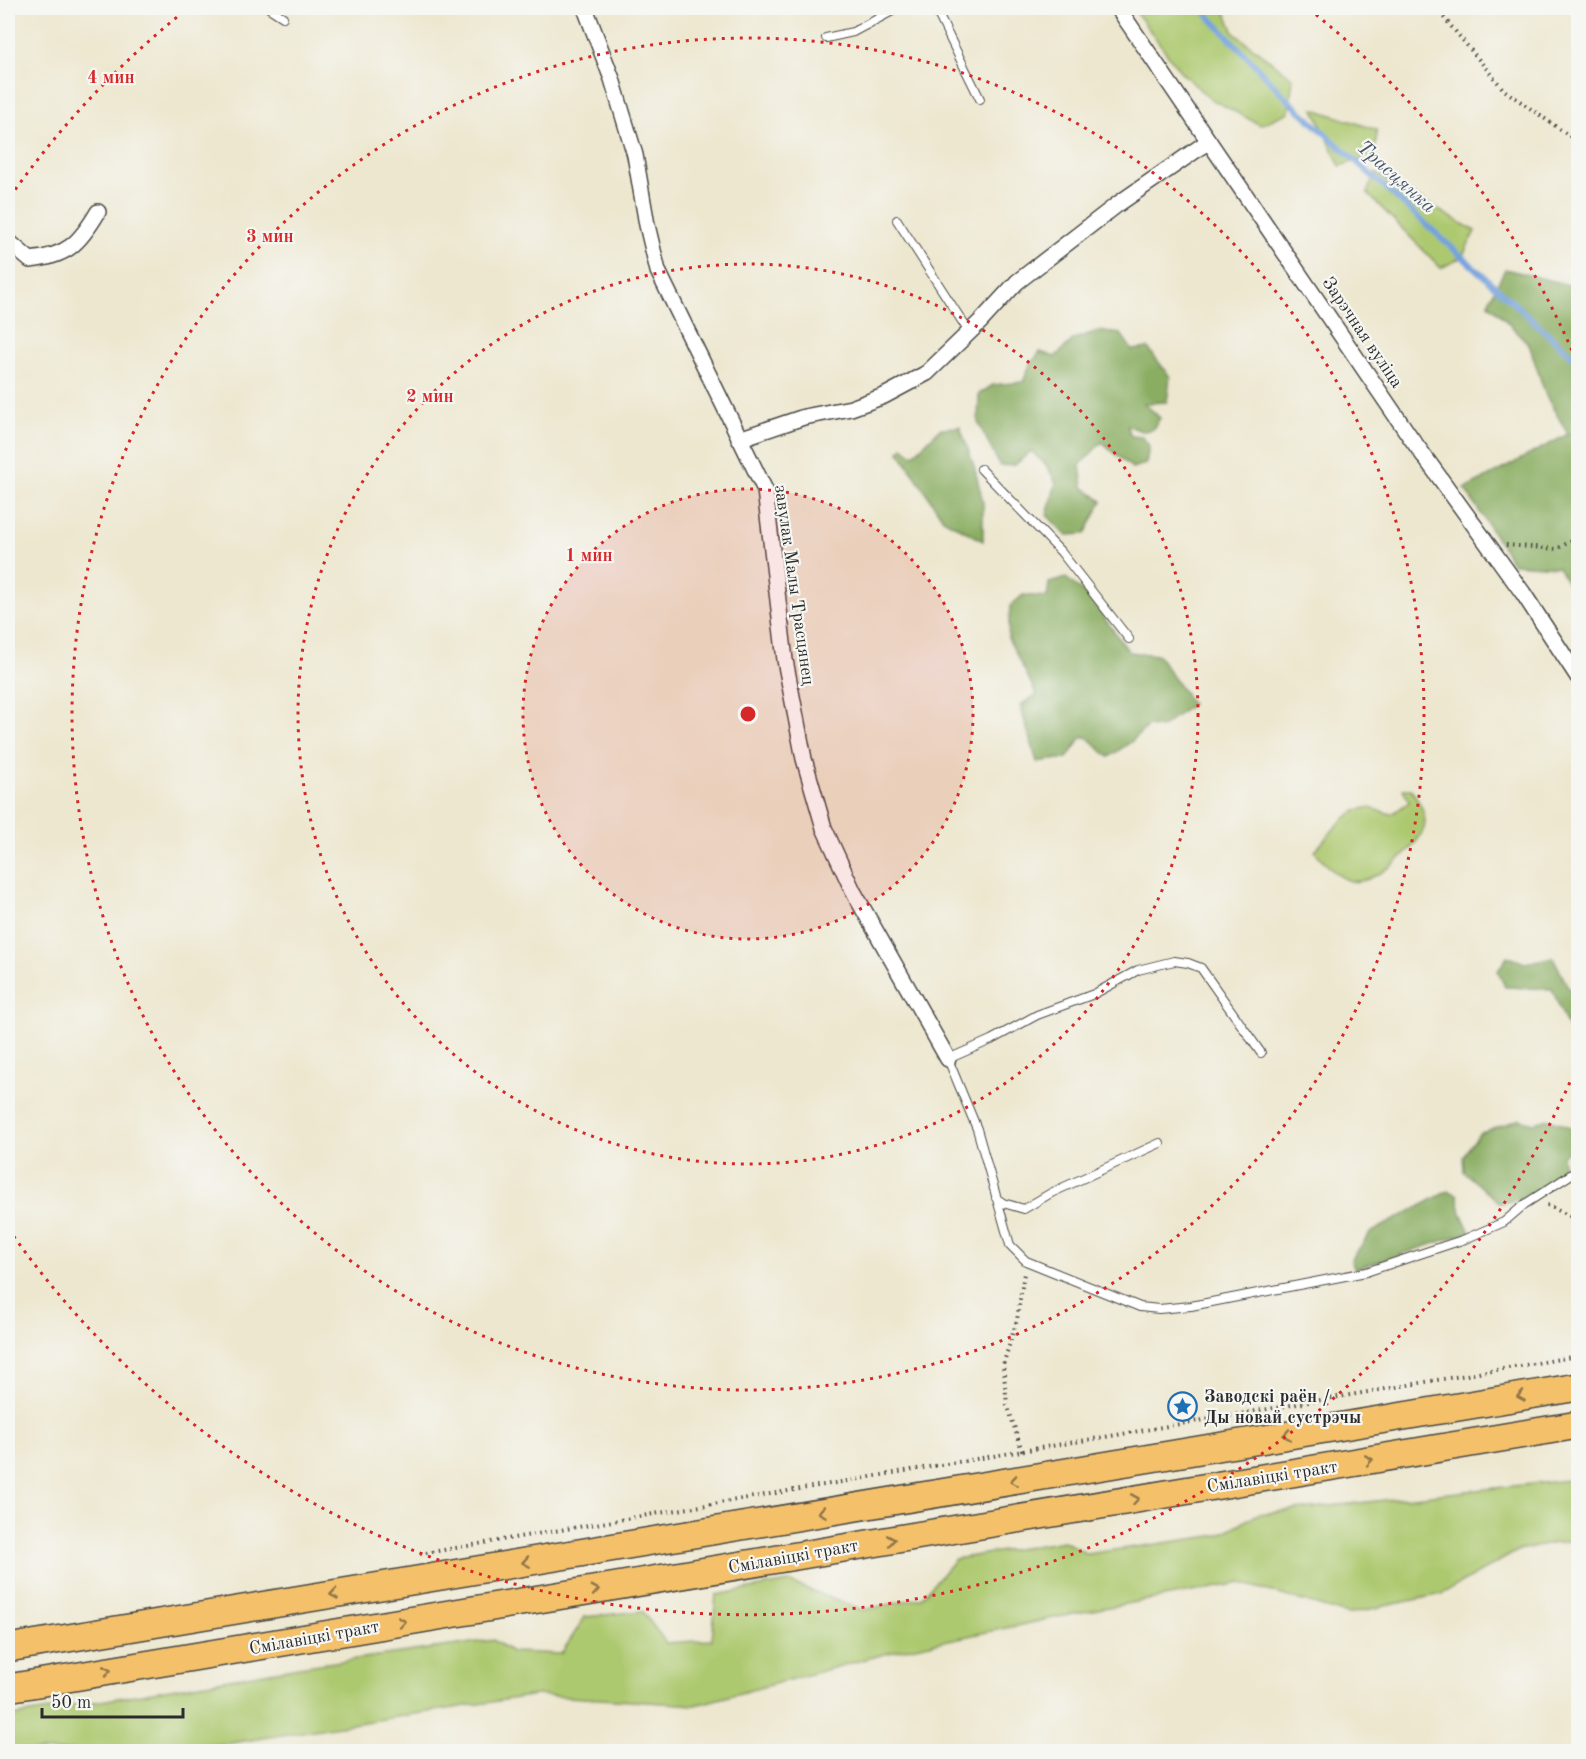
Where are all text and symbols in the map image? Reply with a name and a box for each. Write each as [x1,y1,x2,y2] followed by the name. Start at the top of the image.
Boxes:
[87,69,135,87] text: 4 мин
[1353,137,1439,218] water label: Трасцянка
[246,228,294,246] text: 3 мин
[1318,274,1406,391] street label: Зарэчная вуліца
[406,388,454,406] text: 2 мин
[771,484,817,687] street label: завулак Малы Трасцянец
[565,547,613,565] text: 1 мин
[738,704,758,724] centre of rings
[1204,1388,1361,1427] place label: Заводскі раён / Ды новай сустрэчы
[1167,1390,1199,1422] place icon: Заводскі раён / Ды новай сустрэчы
[1516,1390,1525,1402] one-way arrow
[1282,1429,1292,1441] one-way arrow
[1364,1454,1374,1466] one-way arrow
[1206,1458,1339,1496] street label: Смілавіцкі тракт
[1010,1474,1019,1486] one-way arrow
[1130,1493,1140,1506] one-way arrow
[817,1506,827,1518] one-way arrow
[885,1534,895,1547] one-way arrow
[727,1537,860,1577] street label: Смілавіцкі тракт
[521,1555,531,1567] one-way arrow
[590,1584,599,1596] one-way arrow
[329,1587,338,1599] one-way arrow
[397,1616,407,1629] one-way arrow
[248,1618,381,1658] street label: Смілавіцкі тракт
[102,1666,111,1678] one-way arrow
[42,1681,183,1719] scale bar
[51,1694,91,1712] text: 50 m

